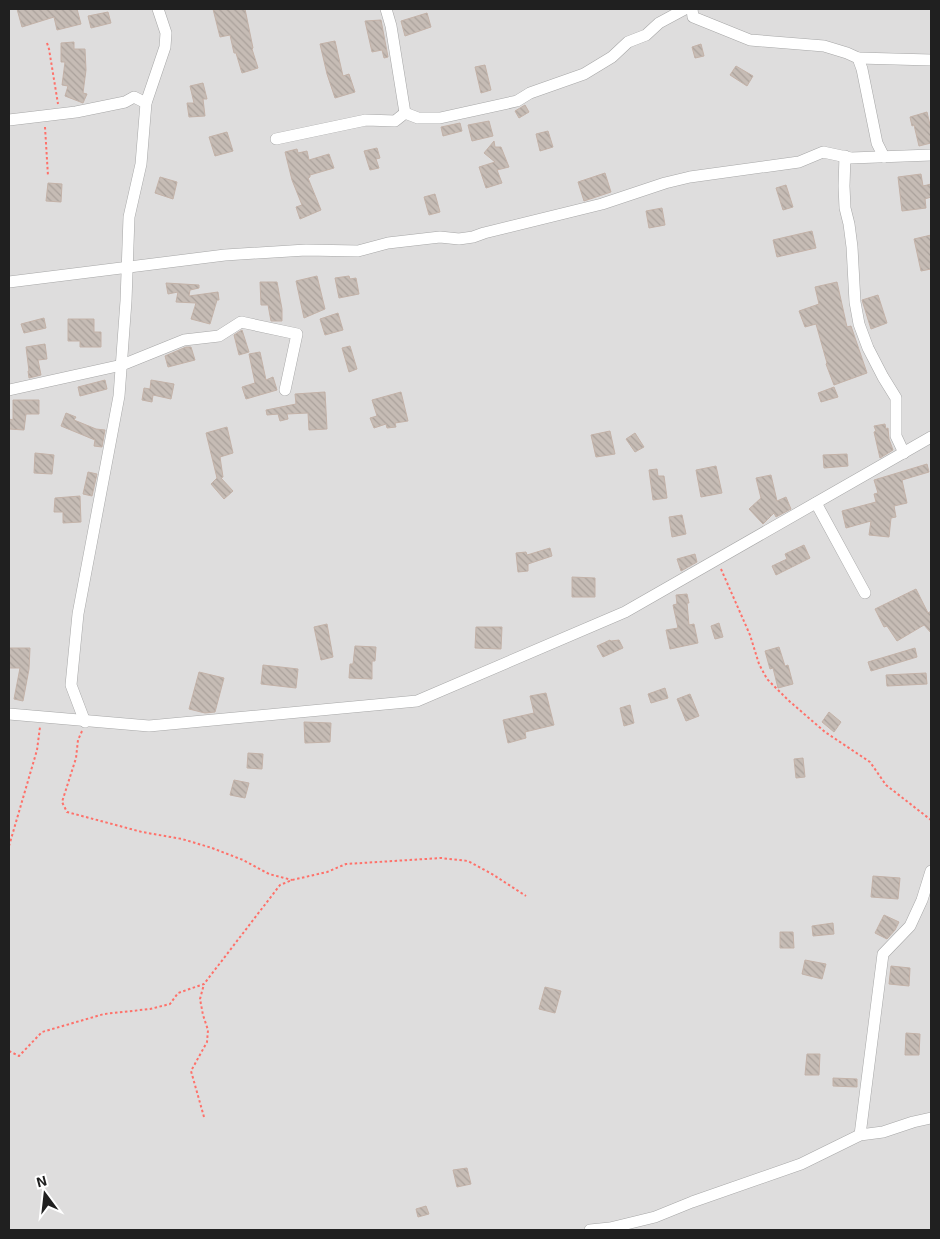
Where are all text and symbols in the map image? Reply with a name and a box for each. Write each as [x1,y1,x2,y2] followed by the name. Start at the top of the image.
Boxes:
[20,1169,70,1219] north arrow
[34,1171,49,1190] text: N

